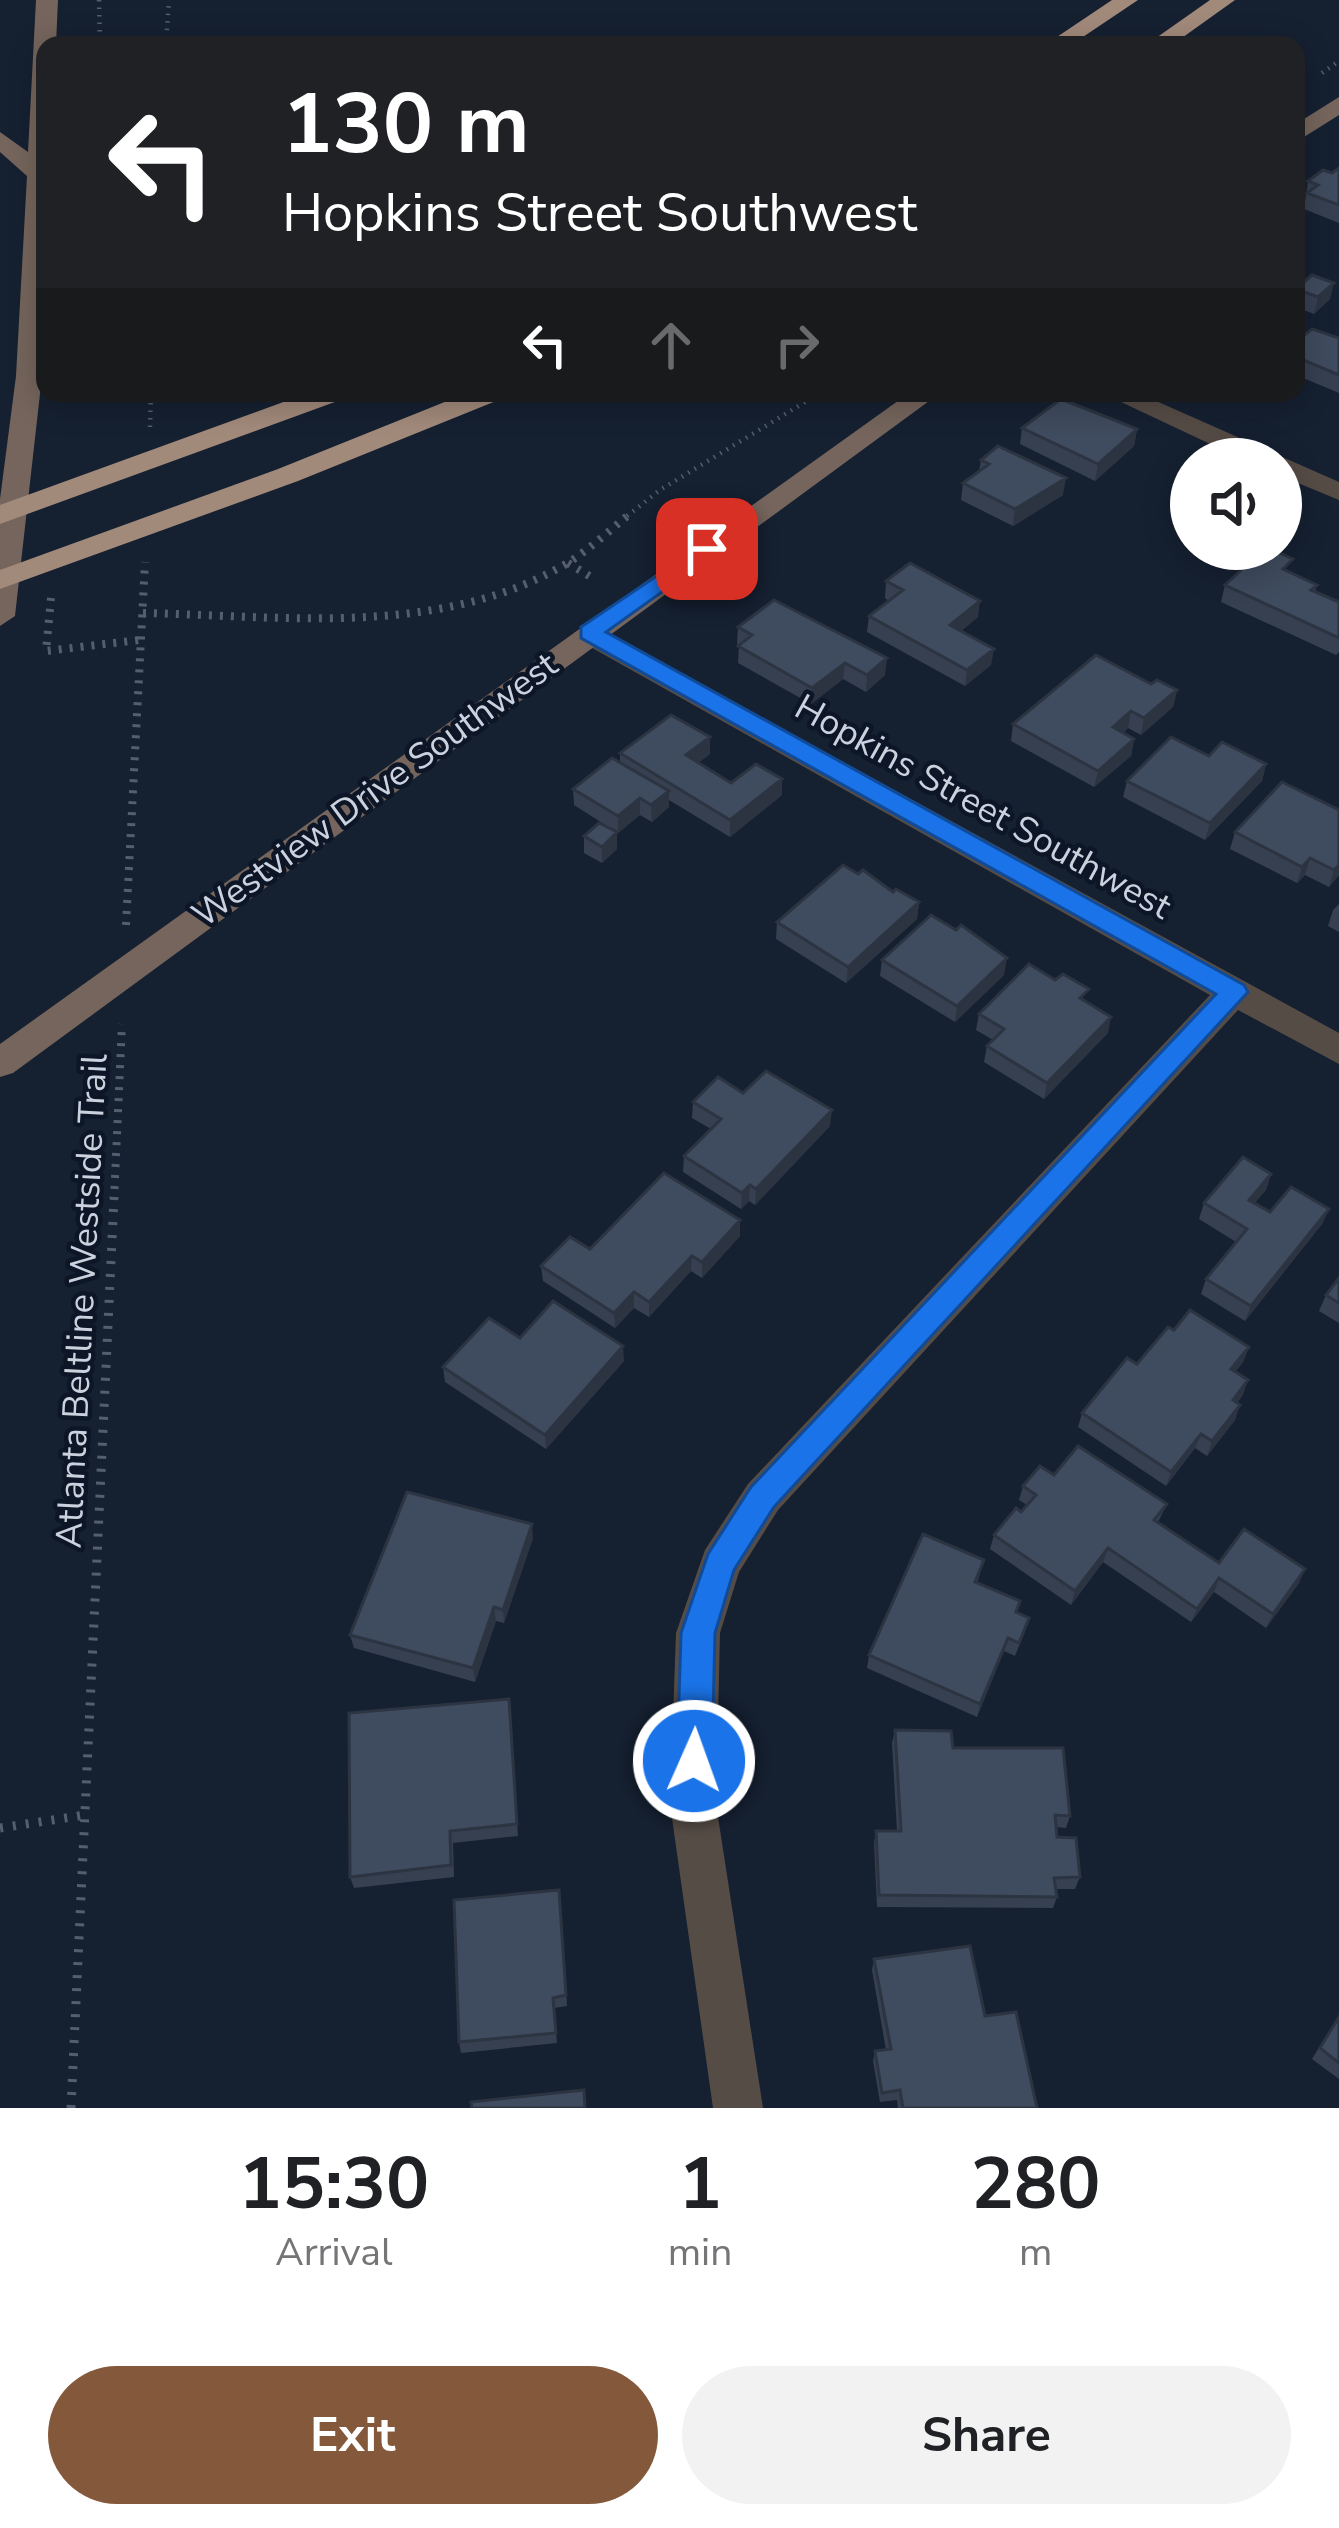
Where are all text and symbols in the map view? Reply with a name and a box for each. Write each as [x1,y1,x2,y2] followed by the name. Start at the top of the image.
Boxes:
[282,67,530,182] text: 130 m
[84,84,240,240] icon: left
[282,176,917,250] text: Hopkins Street Southwest
[512,312,578,378] icon: left
[638,312,704,378] icon: ahead
[764,312,830,378] icon: right
[1170,438,1302,570] map controls
[1170,438,1302,570] button: sound
[656,498,758,600] pin
[674,516,740,582] icon: arrive
[182,640,568,939] street label: Westview Drive Southwest
[786,683,1180,931] street label: Hopkins Street Southwest
[45,1052,119,1549] street label: Atlanta Beltline Westside Trail
[631,1698,757,1824] position arrow
[239,2135,429,2233] text: 15:30
[678,2135,722,2233] text: 1
[971,2135,1100,2233] text: 280
[275,2226,393,2279] text: Arrival
[668,2226,732,2279] text: min
[1019,2226,1052,2279] text: m
[48,2366,658,2504] button: Exit
[682,2366,1291,2504] button: Share

